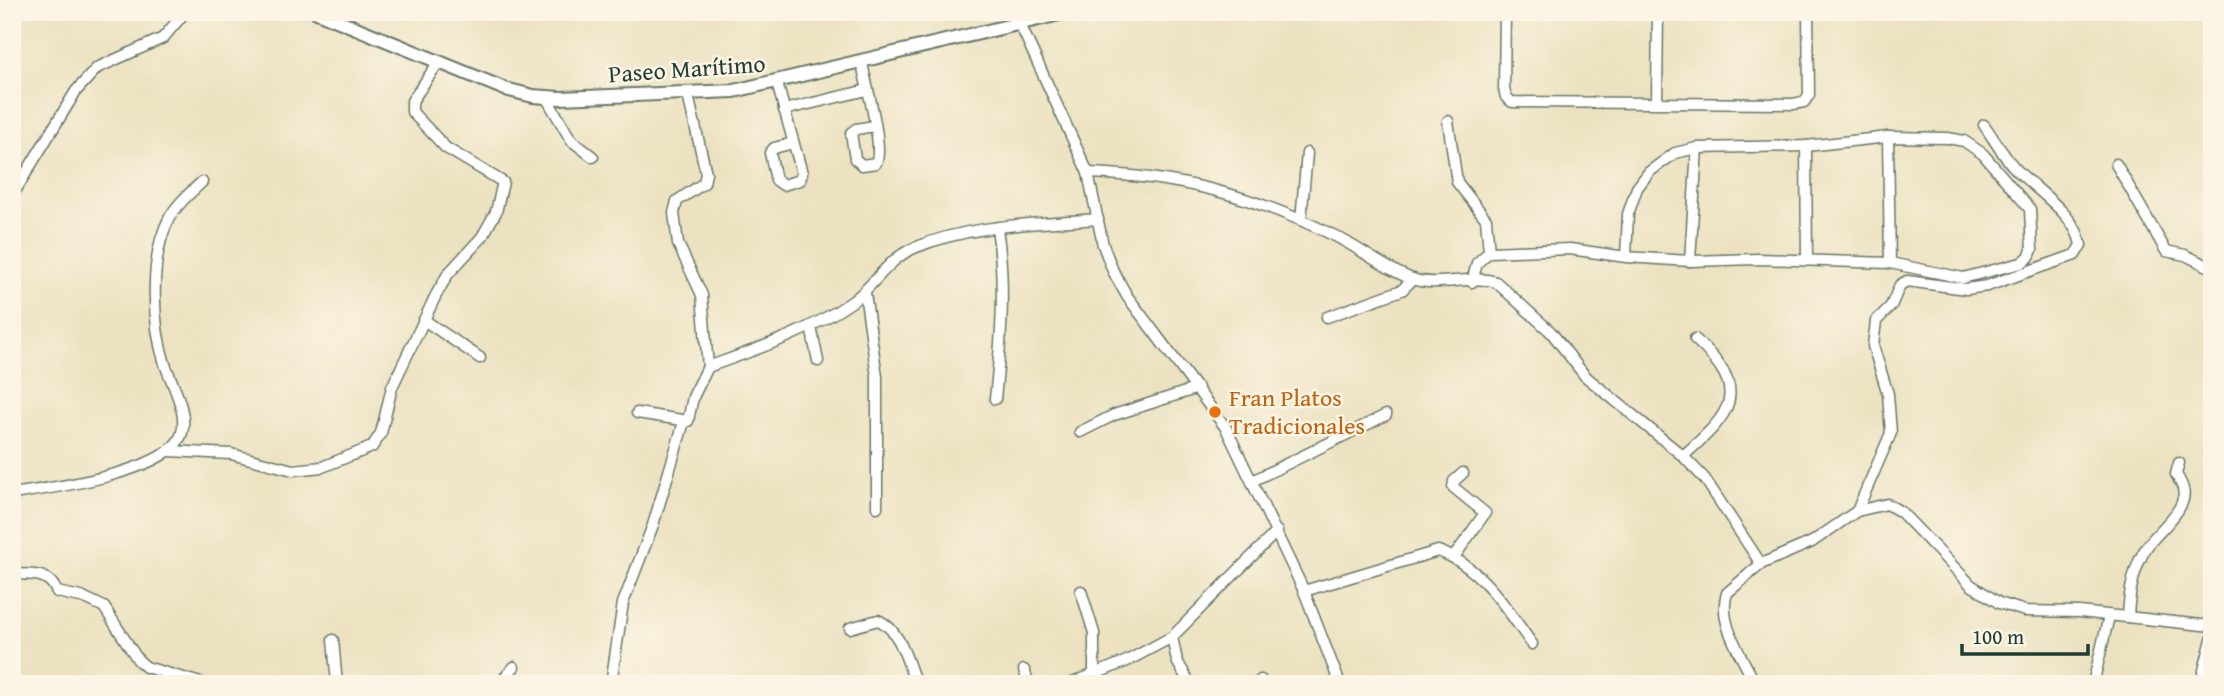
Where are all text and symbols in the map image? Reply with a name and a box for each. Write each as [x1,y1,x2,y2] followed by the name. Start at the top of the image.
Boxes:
[607,46,767,91] street label: Paseo Marítimo
[1229,380,1365,443] place label: Fran Platos Tradicionales
[1207,404,1223,420] marker: Fran Platos Tradicionales
[1962,612,2088,656] scale bar
[1972,621,2024,652] text: 100 m

